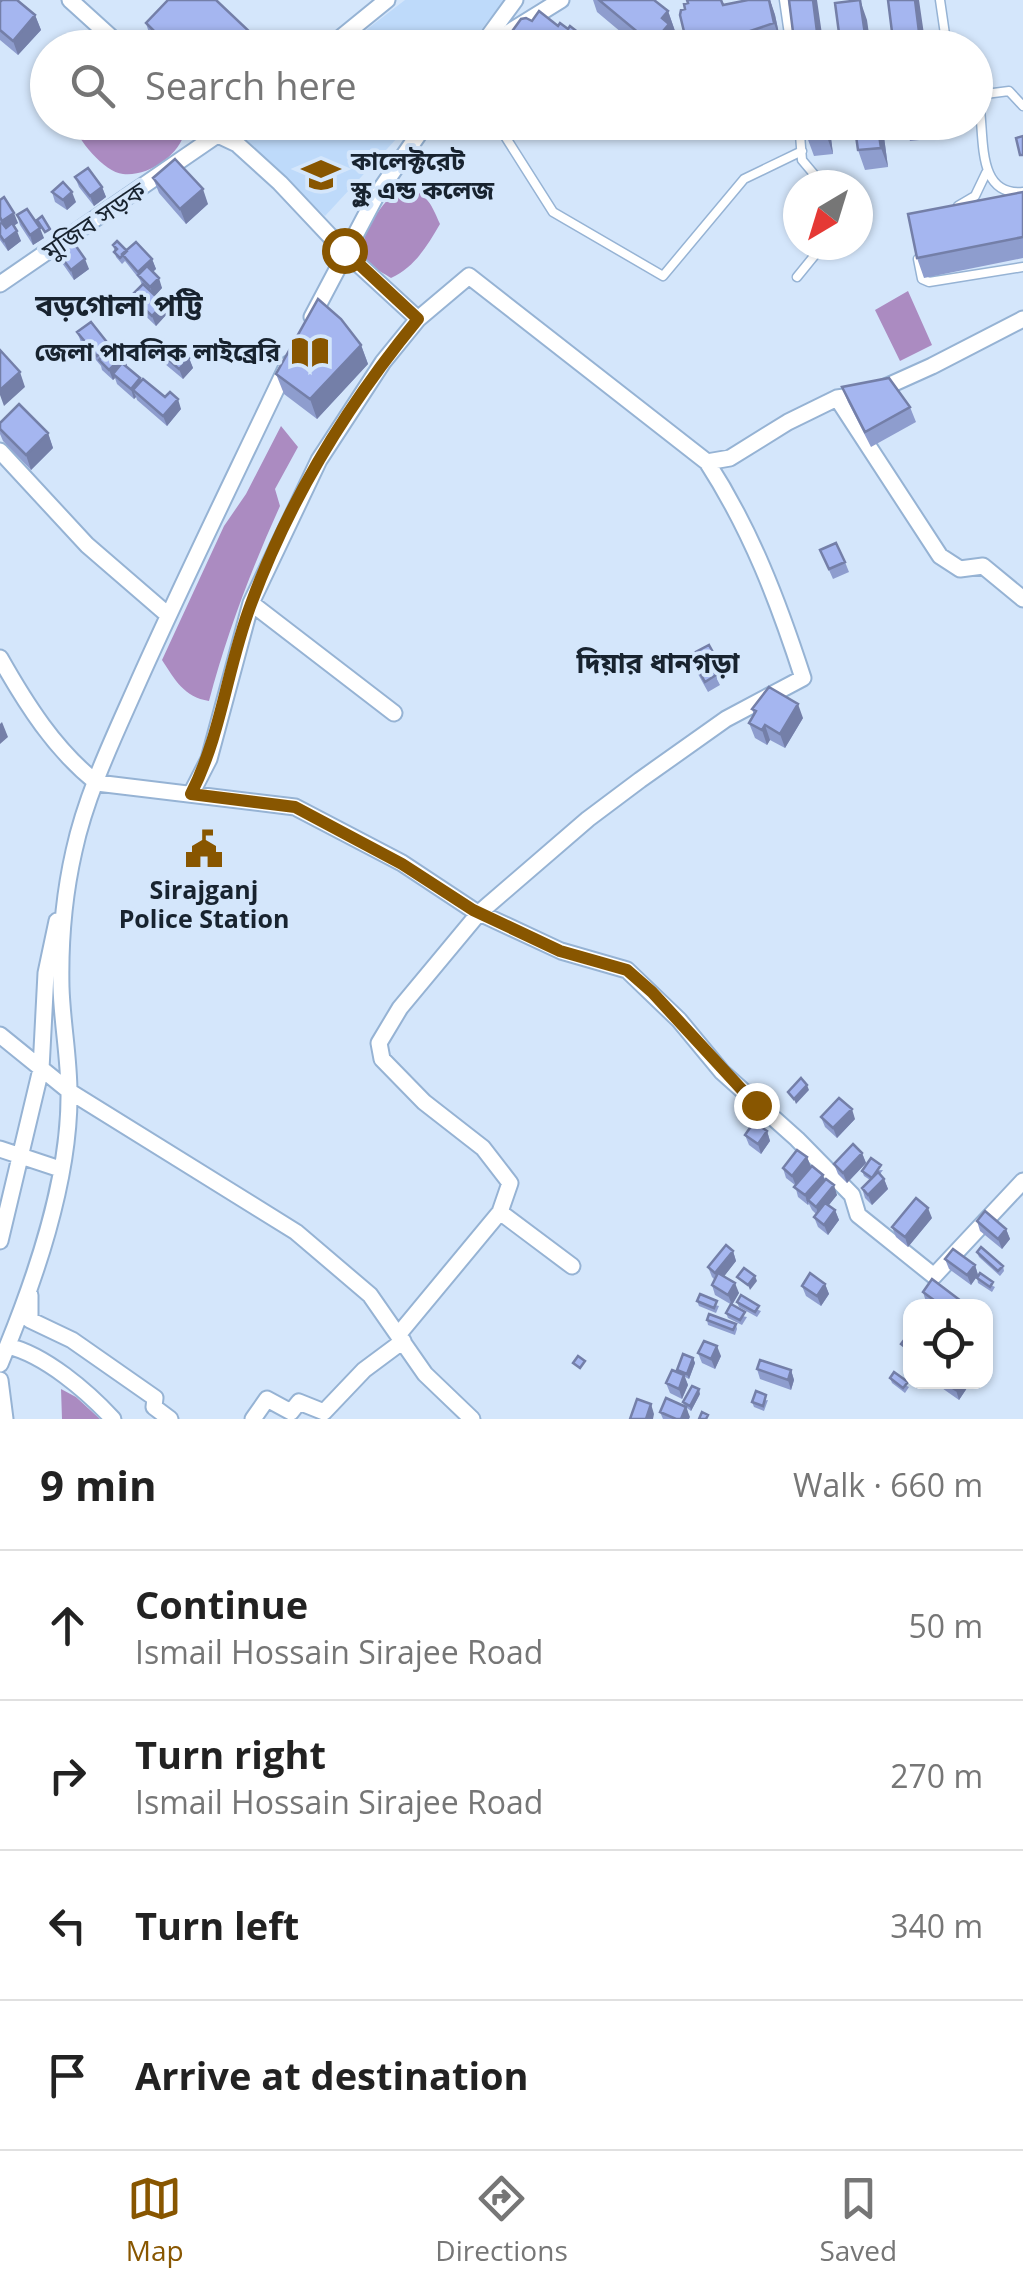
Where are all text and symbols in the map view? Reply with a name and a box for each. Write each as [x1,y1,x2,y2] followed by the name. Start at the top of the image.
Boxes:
[30,30,993,140] search box
[65,58,120,113] icon: search
[145,59,357,111] text: Search here
[350,143,495,208] place label: কালেক্টরেট স্কুল এন্ড কলেজ
[300,154,342,196] school or university icon: কালেক্টরেট স্কুল এন্ড কলেজ
[783,170,873,260] north arrow
[34,173,153,268] street label: মুজিব সড়ক
[322,228,368,274] route start
[34,284,203,325] district label: বড়গোলা পট্টি
[289,331,331,373] library icon: জেলা পাবলিক লাইব্রেরি
[35,334,281,368] place label: জেলা পাবলিক লাইব্রেরি
[576,643,740,681] district label: দিয়ার ধানগড়া
[183,828,225,870] public building icon: Sirajganj Police Station
[119,872,289,935] place label: Sirajganj Police Station
[734,1083,780,1129] route end
[903,1299,993,1389] map controls
[903,1299,993,1389] button: locate
[40,1456,157,1513] text: 9 min
[793,1463,983,1506] text: Walk · 660 m
[135,1578,308,1630] text: Continue
[40,1598,95,1653] icon: ahead
[908,1604,983,1647] text: 50 m
[135,1630,543,1673] text: Ismail Hossain Sirajee Road
[135,1728,326,1780] text: Turn right
[40,1748,95,1803] icon: right
[890,1754,983,1797] text: 270 m
[135,1780,543,1823] text: Ismail Hossain Sirajee Road
[40,1898,95,1953] icon: left
[135,1899,299,1951] text: Turn left
[890,1904,983,1947] text: 340 m
[40,2048,95,2103] icon: arrive
[135,2049,529,2101] text: Arrive at destination
[126,2171,184,2269] tab: Map
[435,2171,568,2269] tab: Directions
[819,2171,897,2269] tab: Saved

